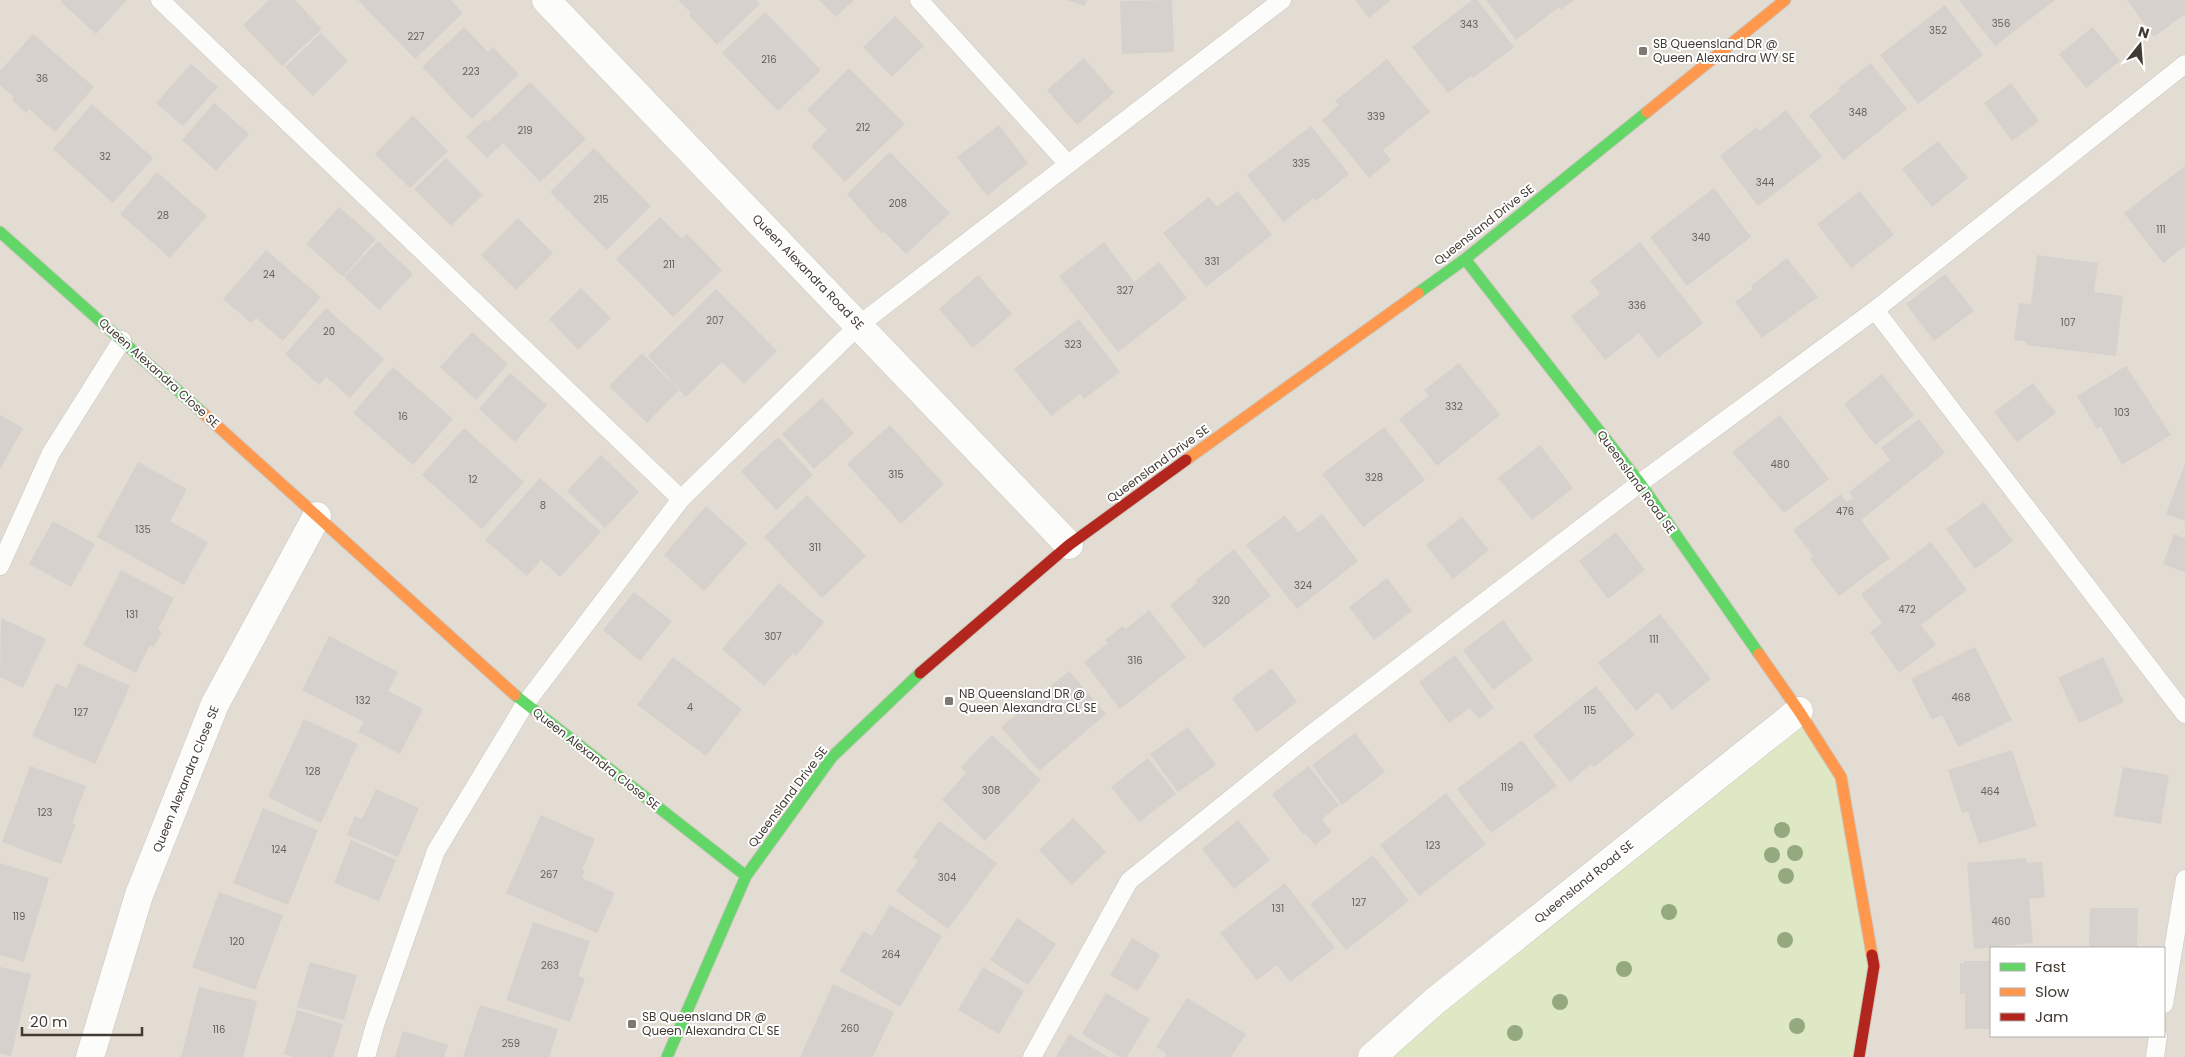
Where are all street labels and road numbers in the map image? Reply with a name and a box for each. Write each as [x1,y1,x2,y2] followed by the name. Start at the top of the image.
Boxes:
[1430,180,1537,269] street label: Queensland Drive SE
[749,210,868,333] street label: Queen Alexandra Road SE
[95,314,223,431] street label: Queen Alexandra Close SE
[1103,421,1212,506] street label: Queensland Drive SE
[1593,427,1680,537] street label: Queensland Road SE
[148,703,223,855] street label: Queen Alexandra Close SE
[529,704,663,814] street label: Queen Alexandra Close SE
[744,743,831,851] street label: Queensland Drive SE
[1530,836,1637,927] street label: Queensland Road SE

